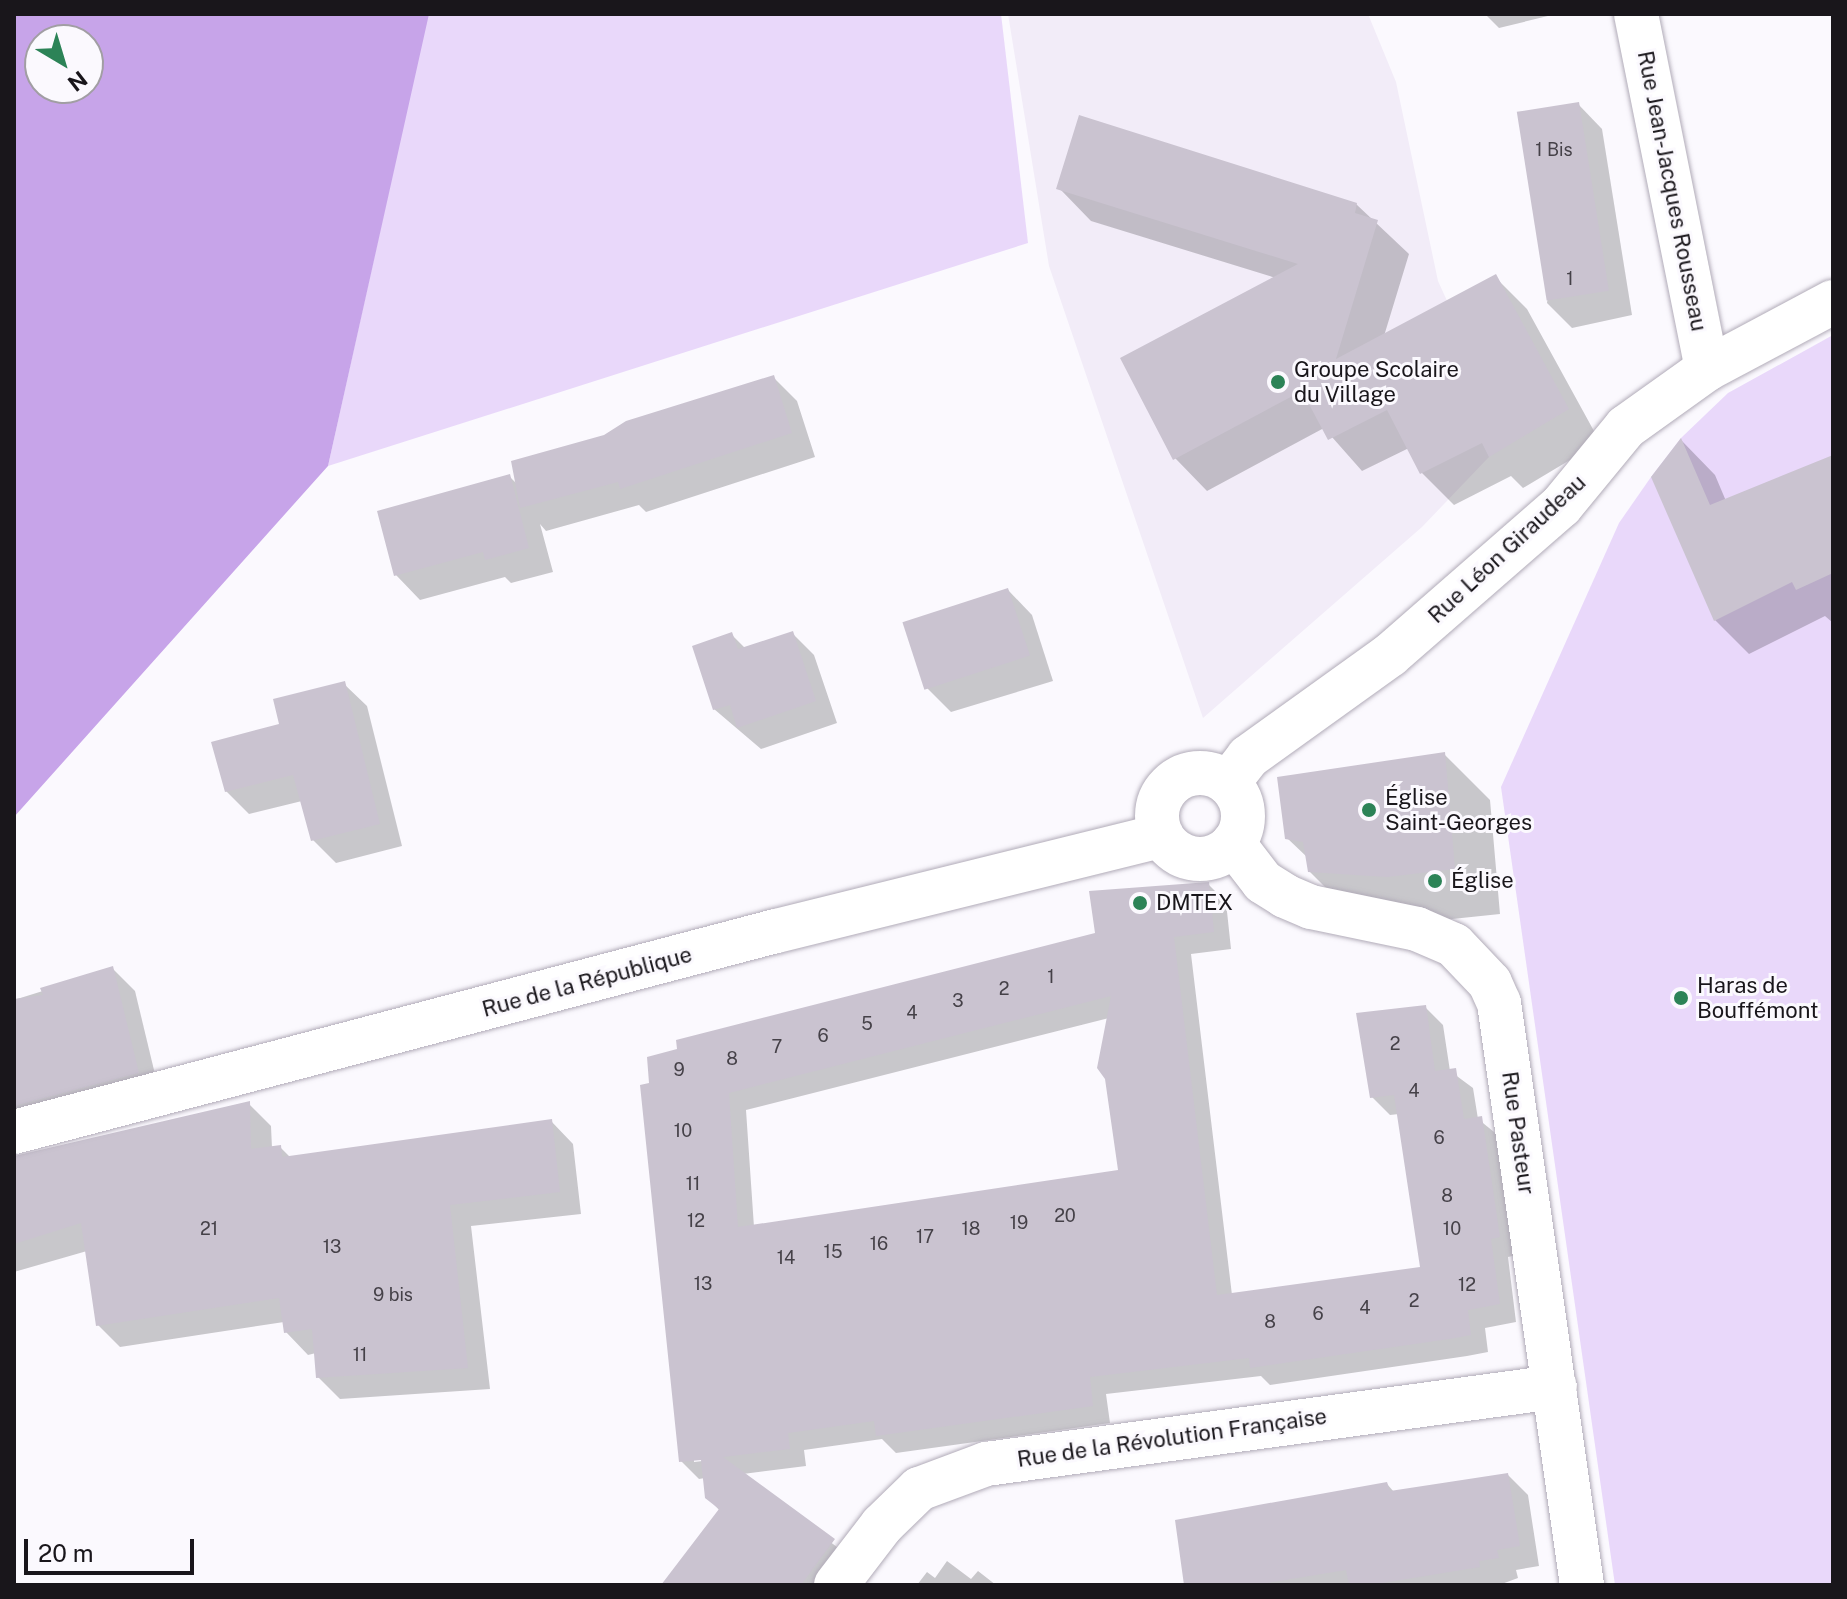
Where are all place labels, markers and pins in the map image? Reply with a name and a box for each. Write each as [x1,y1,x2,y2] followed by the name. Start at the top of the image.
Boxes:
[1294,356,1459,408] place label: Groupe Scolaire du Village
[1269,373,1287,391] marker: Groupe Scolaire du Village
[1385,784,1532,836] place label: Église Saint-Georges
[1360,801,1378,819] marker: Église Saint-Georges
[1451,868,1514,894] place label: Église
[1426,872,1444,890] marker: Église
[1156,890,1233,916] place label: DMTEX
[1131,894,1149,912] marker: DMTEX
[1697,972,1818,1024] place label: Haras de Bouffémont
[1672,989,1690,1007] marker: Haras de Bouffémont

